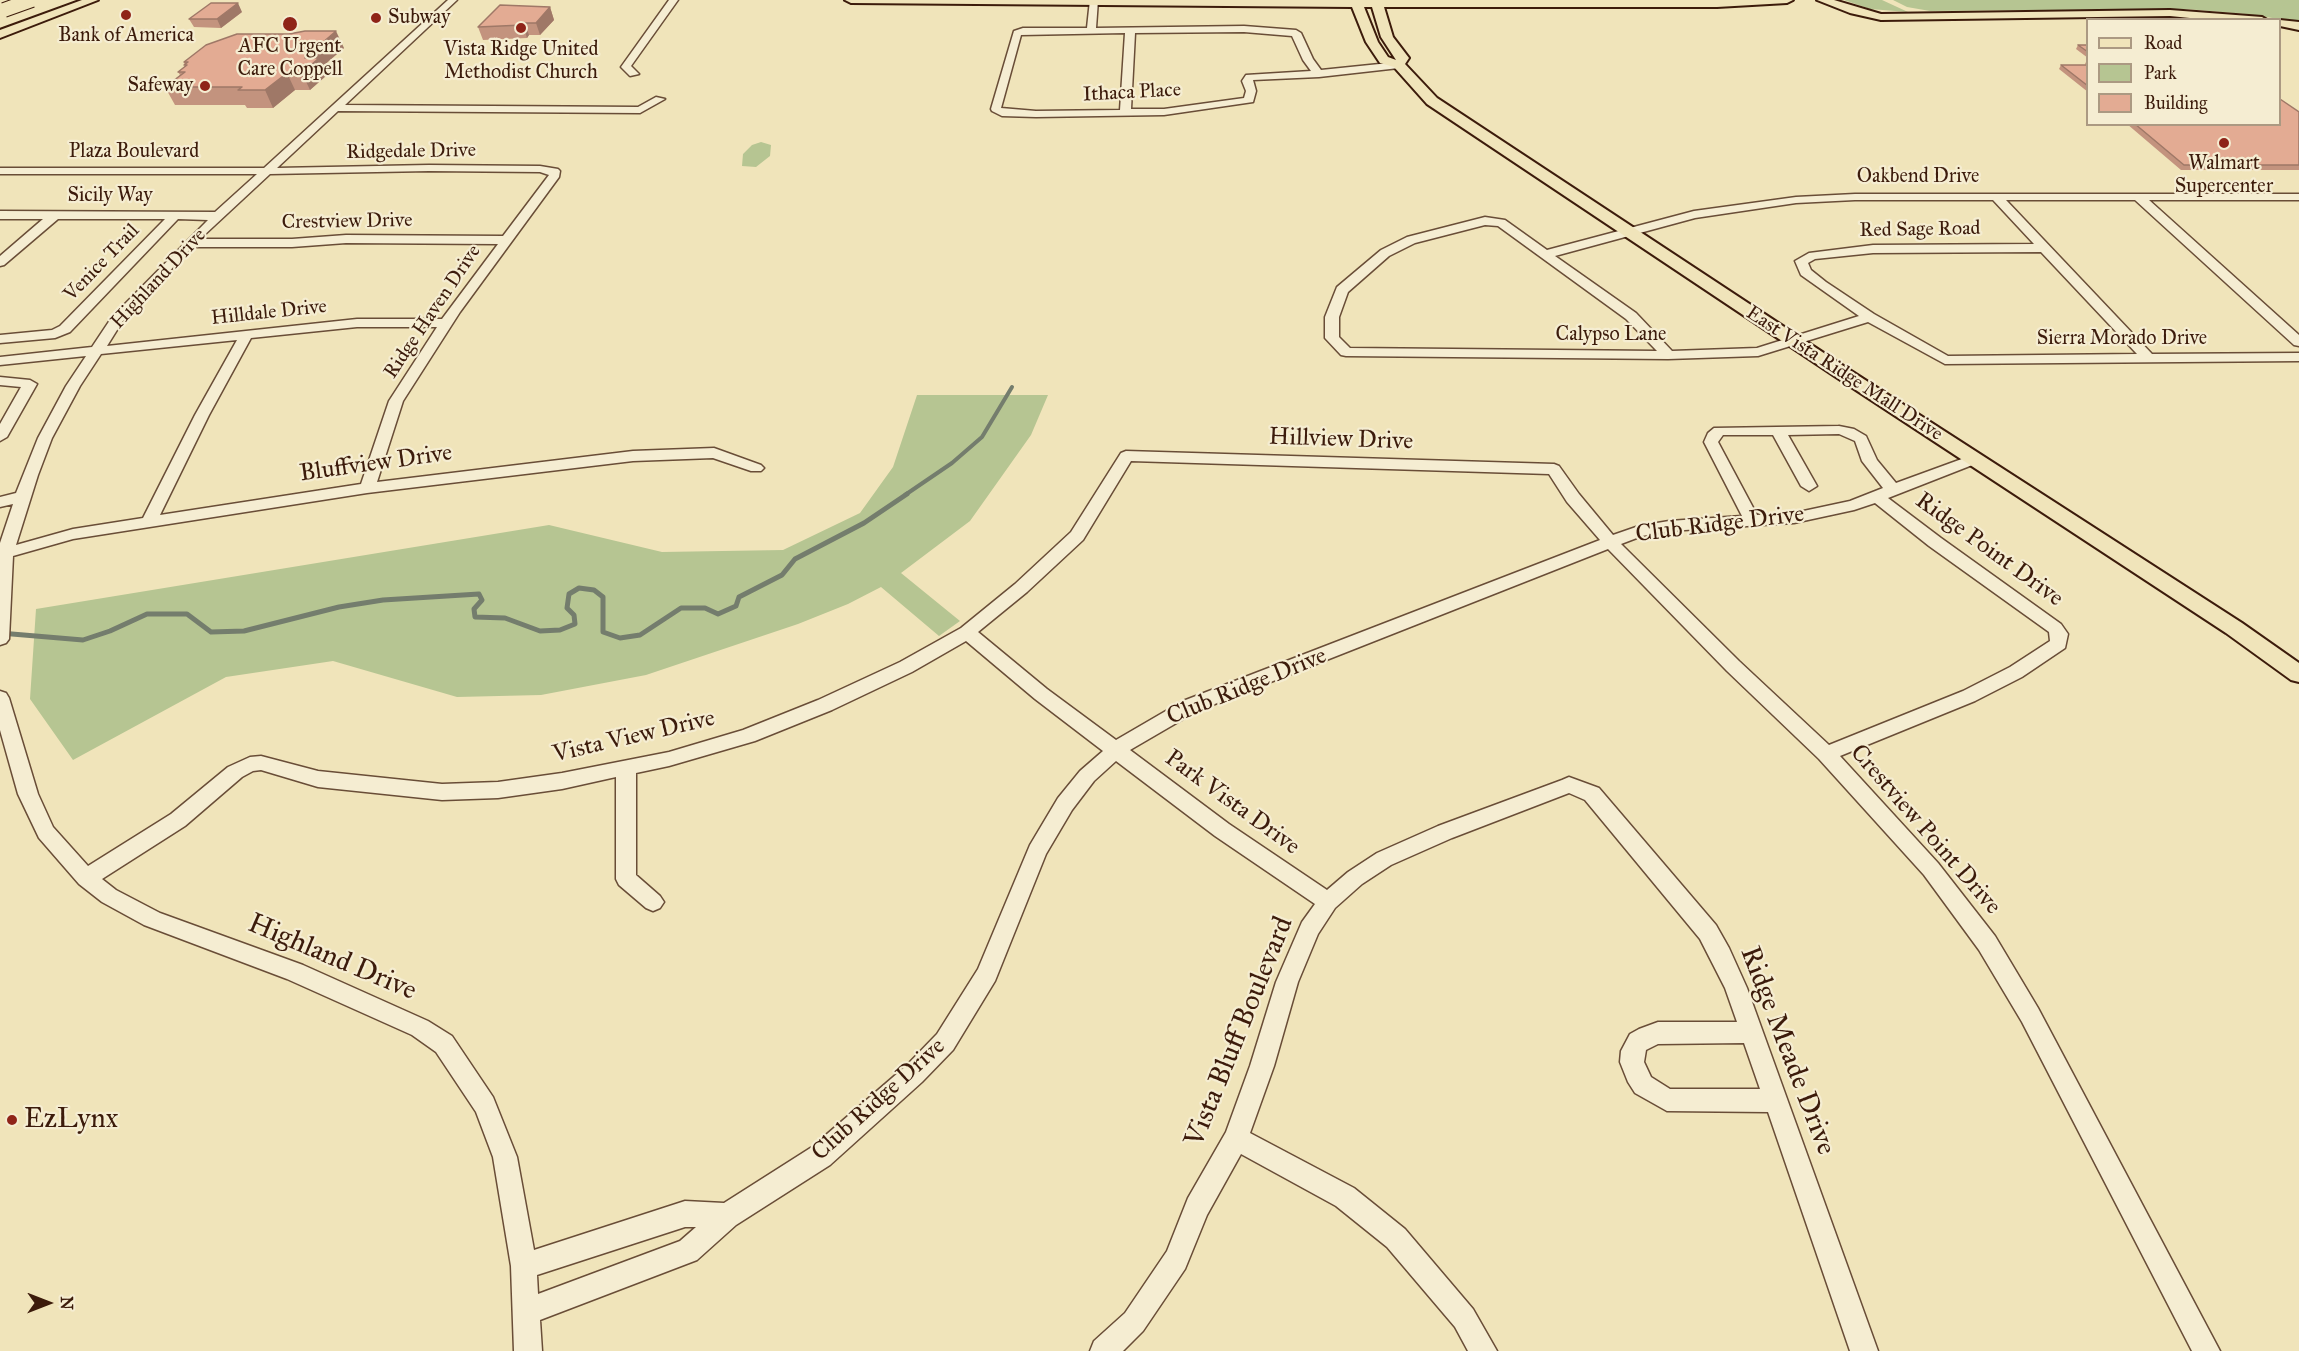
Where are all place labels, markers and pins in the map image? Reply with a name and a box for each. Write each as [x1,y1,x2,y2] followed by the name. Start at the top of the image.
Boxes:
[388,6,450,30] place label: Subway
[119,8,133,22] marker: Bank of America
[369,11,383,25] marker: Subway
[281,15,299,33] marker: AFC Urgent Care Coppell
[514,21,528,35] marker: Vista Ridge United Methodist Church
[58,24,194,48] place label: Bank of America
[237,35,343,82] place label: AFC Urgent Care Coppell
[443,38,599,85] place label: Vista Ridge United Methodist Church
[128,74,193,98] place label: Safeway
[198,79,212,93] marker: Safeway
[2217,136,2231,150] marker: Walmart Supercenter
[2175,152,2273,199] place label: Walmart Supercenter
[24,1103,118,1137] place label: EzLynx
[5,1113,19,1127] marker: EzLynx

